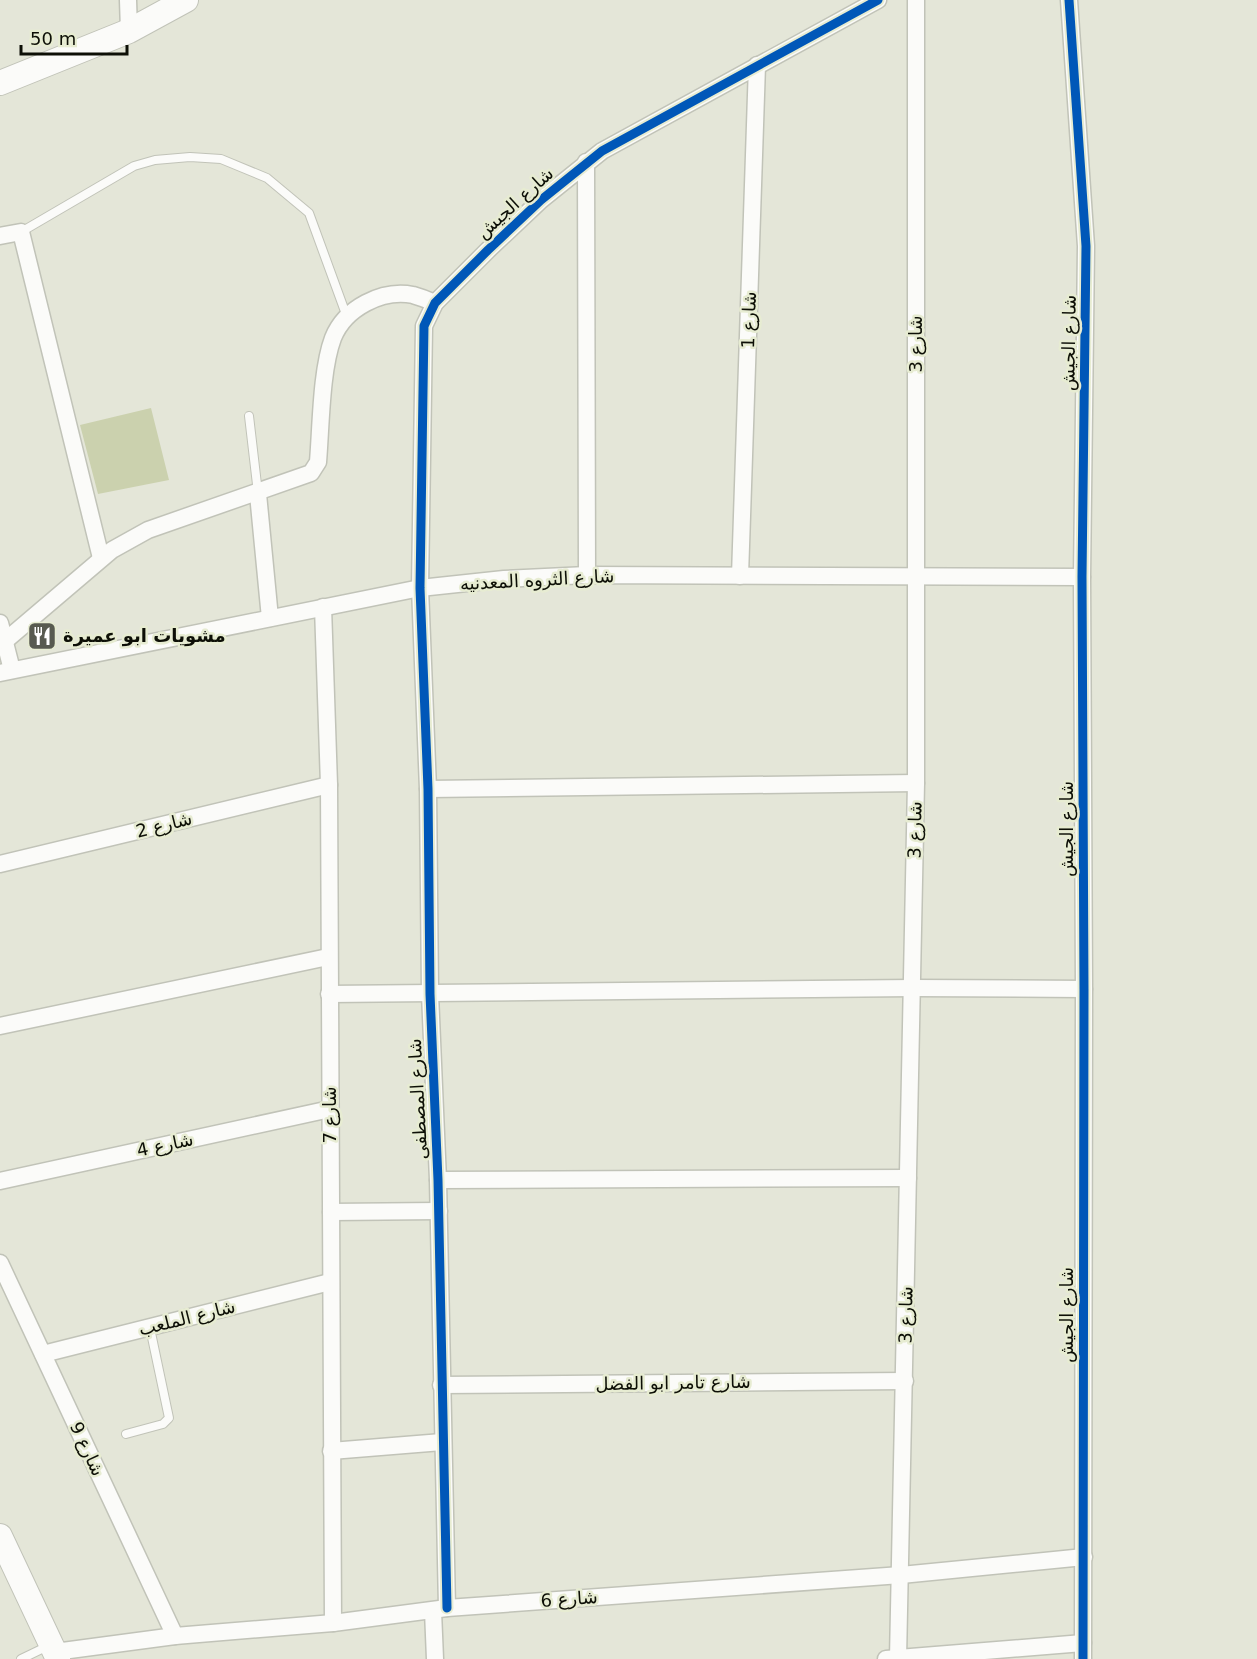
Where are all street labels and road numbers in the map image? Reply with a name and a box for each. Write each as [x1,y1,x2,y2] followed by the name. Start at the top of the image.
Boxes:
[472,163,558,243] street label: شارع الجيش
[737,291,761,349] street label: شارع 1
[1057,295,1081,391] street label: شارع الجيش
[905,315,927,373] street label: شارع 3
[459,565,615,595] street label: شارع الثروه المعدنيه
[1056,781,1078,877] street label: شارع الجيش
[904,801,926,859] street label: شارع 3
[134,807,194,843] street label: شارع 2
[404,1038,432,1160] street label: شارع المصطفى
[319,1086,341,1144] street label: شارع 7
[135,1128,195,1162] street label: شارع 4
[1056,1267,1078,1363] street label: شارع الجيش
[895,1286,917,1344] street label: شارع 3
[136,1295,238,1341] street label: شارع الملعب
[595,1371,751,1395] street label: شارع تامر ابو الفضل
[65,1418,109,1480] street label: شارع 9
[540,1586,598,1612] street label: شارع 6

